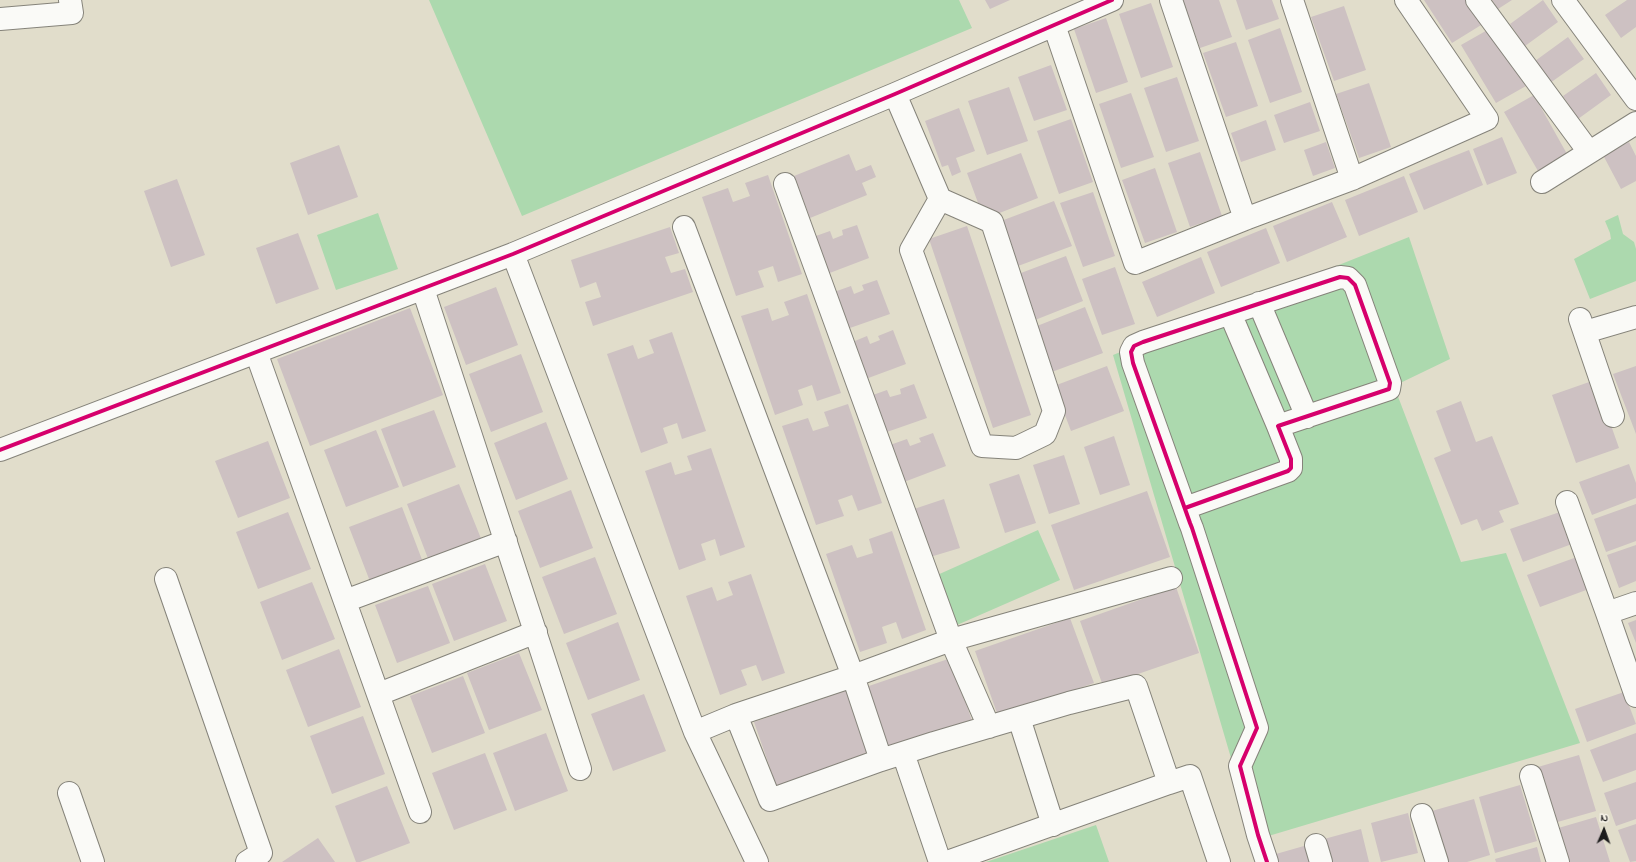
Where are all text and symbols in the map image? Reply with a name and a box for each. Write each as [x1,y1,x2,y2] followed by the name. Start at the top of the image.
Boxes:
[1584,810,1624,850] north arrow
[1600,810,1608,826] text: N

